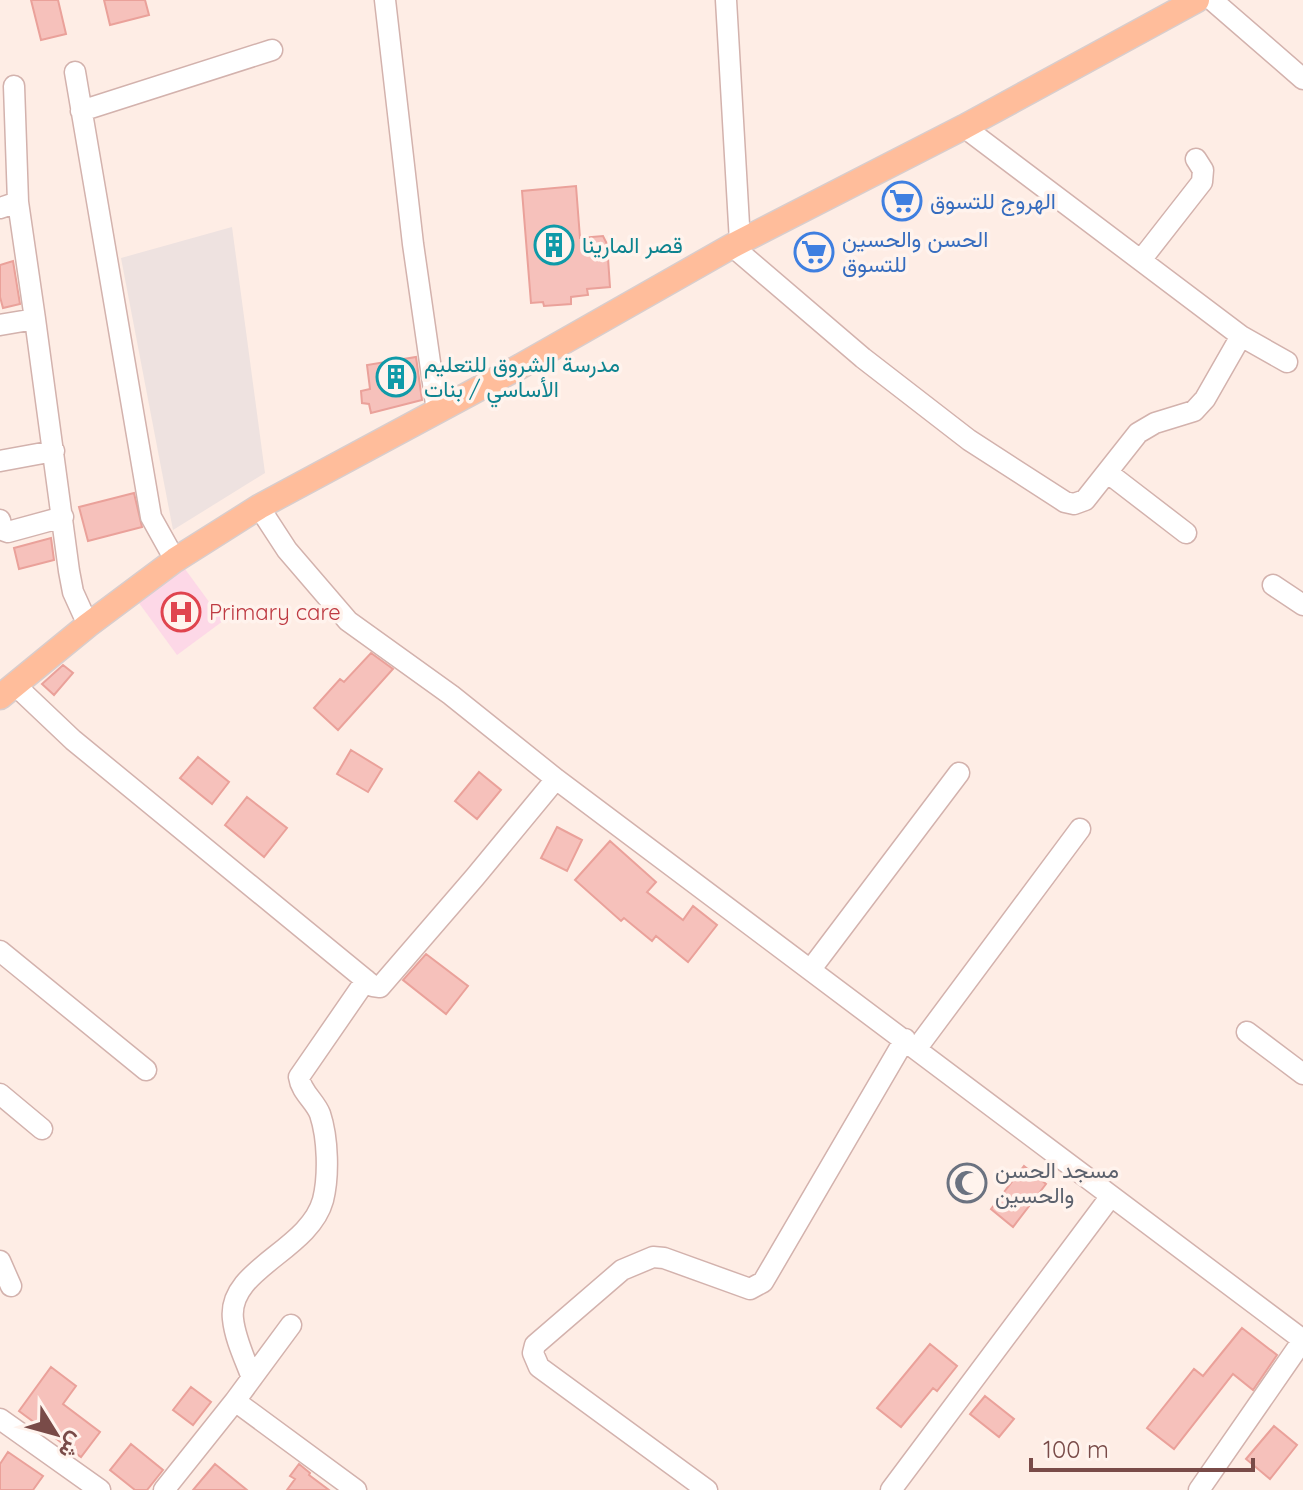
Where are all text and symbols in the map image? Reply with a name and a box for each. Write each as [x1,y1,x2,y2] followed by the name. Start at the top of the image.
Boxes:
[881,180,923,222] supermarket icon: الهروج للتسوق
[930,187,1056,216] place label: الهروج للتسوق
[533,224,575,266] building icon: قصر المارينا
[842,225,988,278] place label: الحسن والحسين للتسوق
[582,231,683,259] place label: قصر المارينا
[793,231,835,273] supermarket icon: الحسن والحسين للتسوق
[424,350,620,408] place label: مدرسة الشروق للتعليم الأساسي / بنات
[375,356,417,398] building icon: مدرسة الشروق للتعليم الأساسي / بنات
[160,591,202,633] hospital icon: Primary care
[209,598,341,626] place label: Primary care
[995,1156,1119,1209] place label: مسجد الحسن والحسين
[946,1162,988,1204] mosque icon: مسجد الحسن والحسين
[16,1394,96,1474] north arrow
[1031,1422,1253,1472] scale bar
[53,1427,91,1465] text: ش
[1043,1434,1109,1464] text: 100 m

